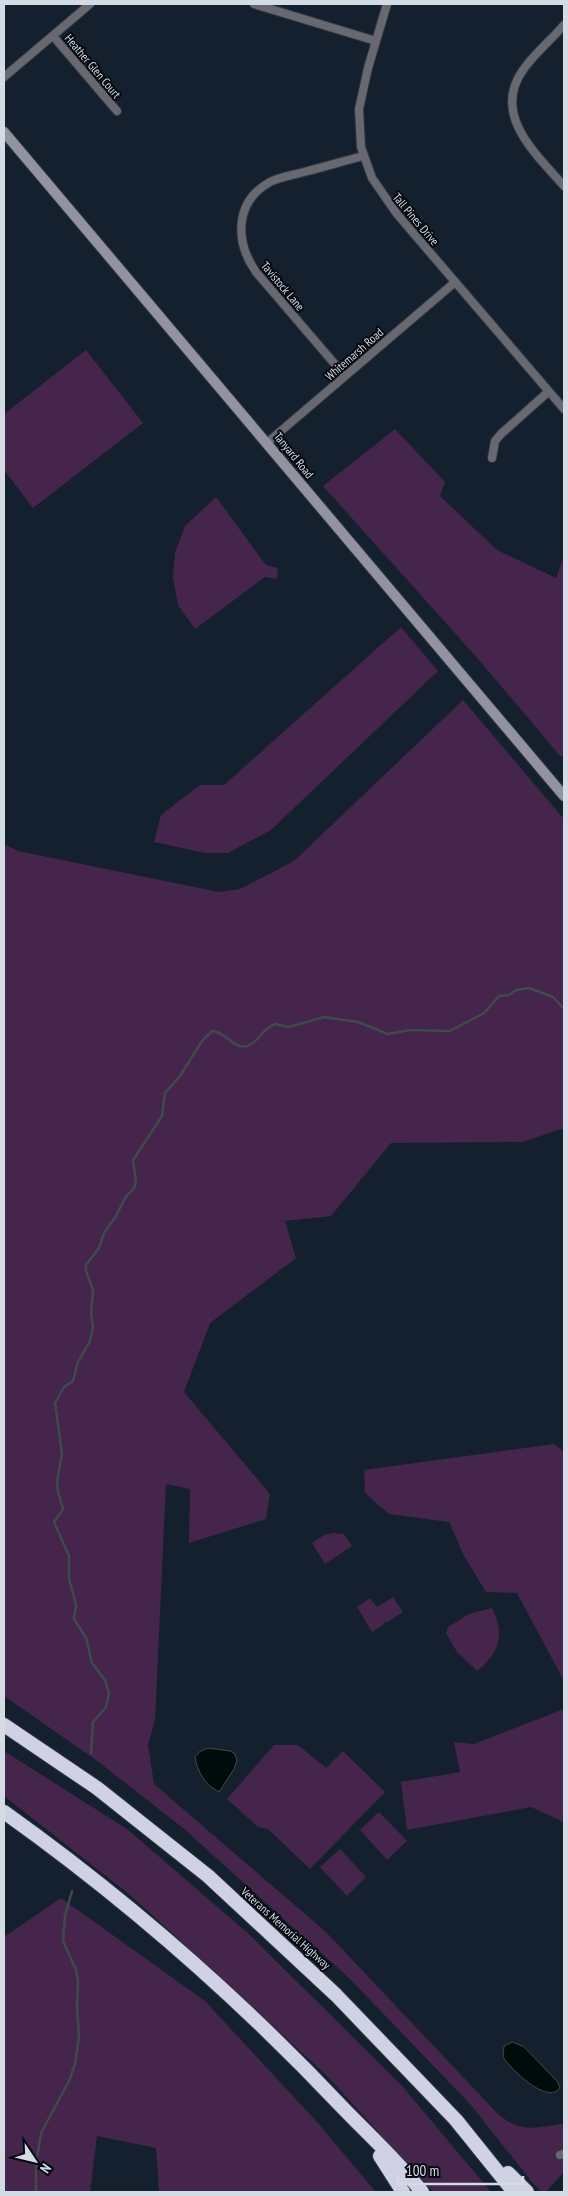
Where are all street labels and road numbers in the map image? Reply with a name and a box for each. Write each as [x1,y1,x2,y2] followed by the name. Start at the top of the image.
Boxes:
[62,31,125,102] street label: Heather Glen Court
[390,190,442,248] street label: Tall Pines Drive
[258,258,308,314] street label: Tavistock Lane
[322,325,386,383] street label: Whitemarsh Road
[271,429,317,481] street label: Tanyard Road
[237,1883,334,1973] street label: Veterans Memorial Highway

